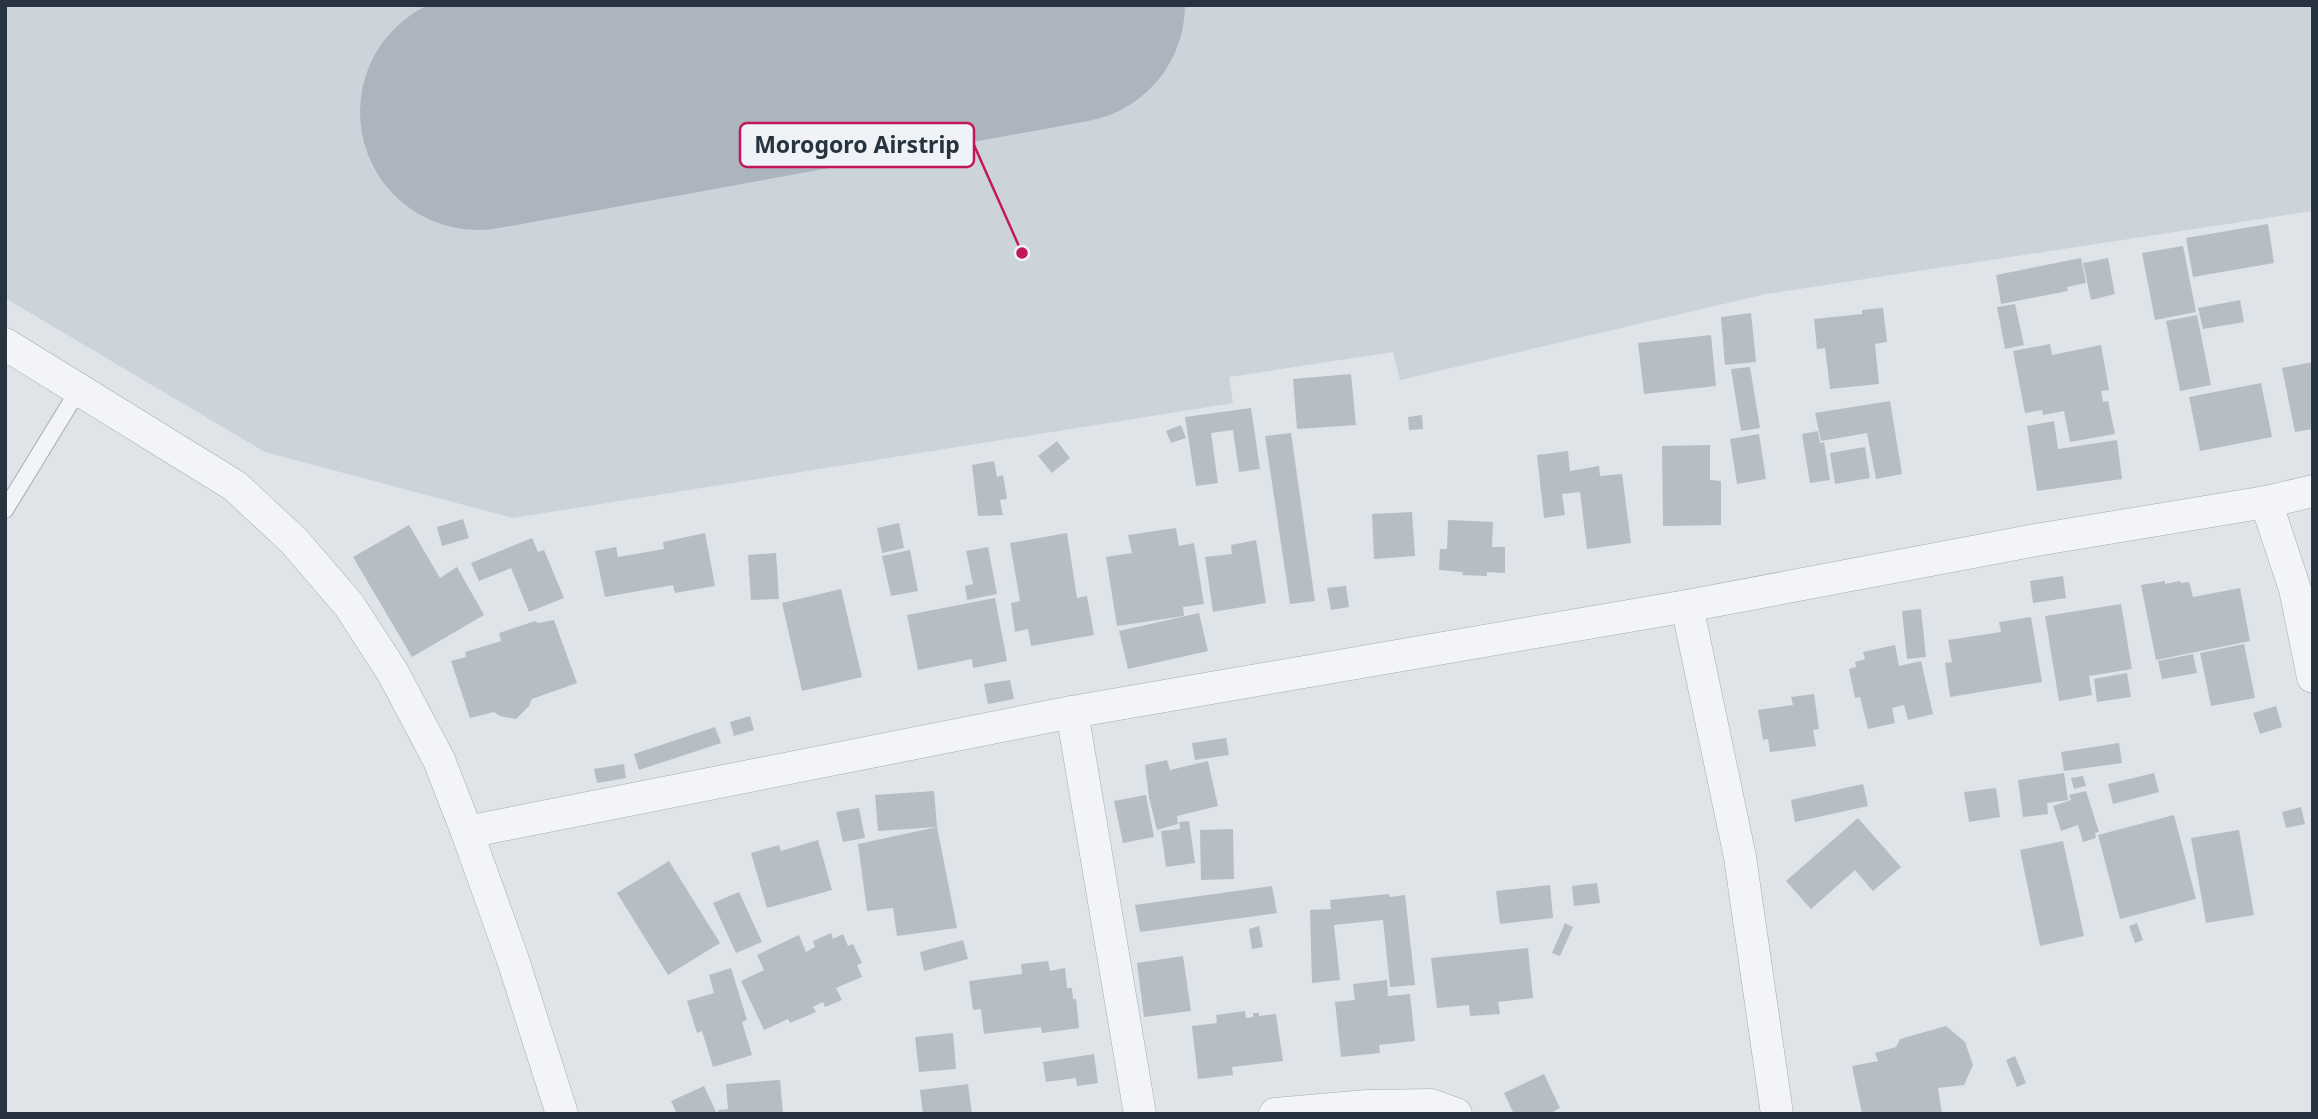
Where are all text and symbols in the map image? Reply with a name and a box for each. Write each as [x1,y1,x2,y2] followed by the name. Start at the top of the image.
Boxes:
[740,123,974,167] callout: Morogoro Airstrip
[754,128,960,160] text: Morogoro Airstrip

